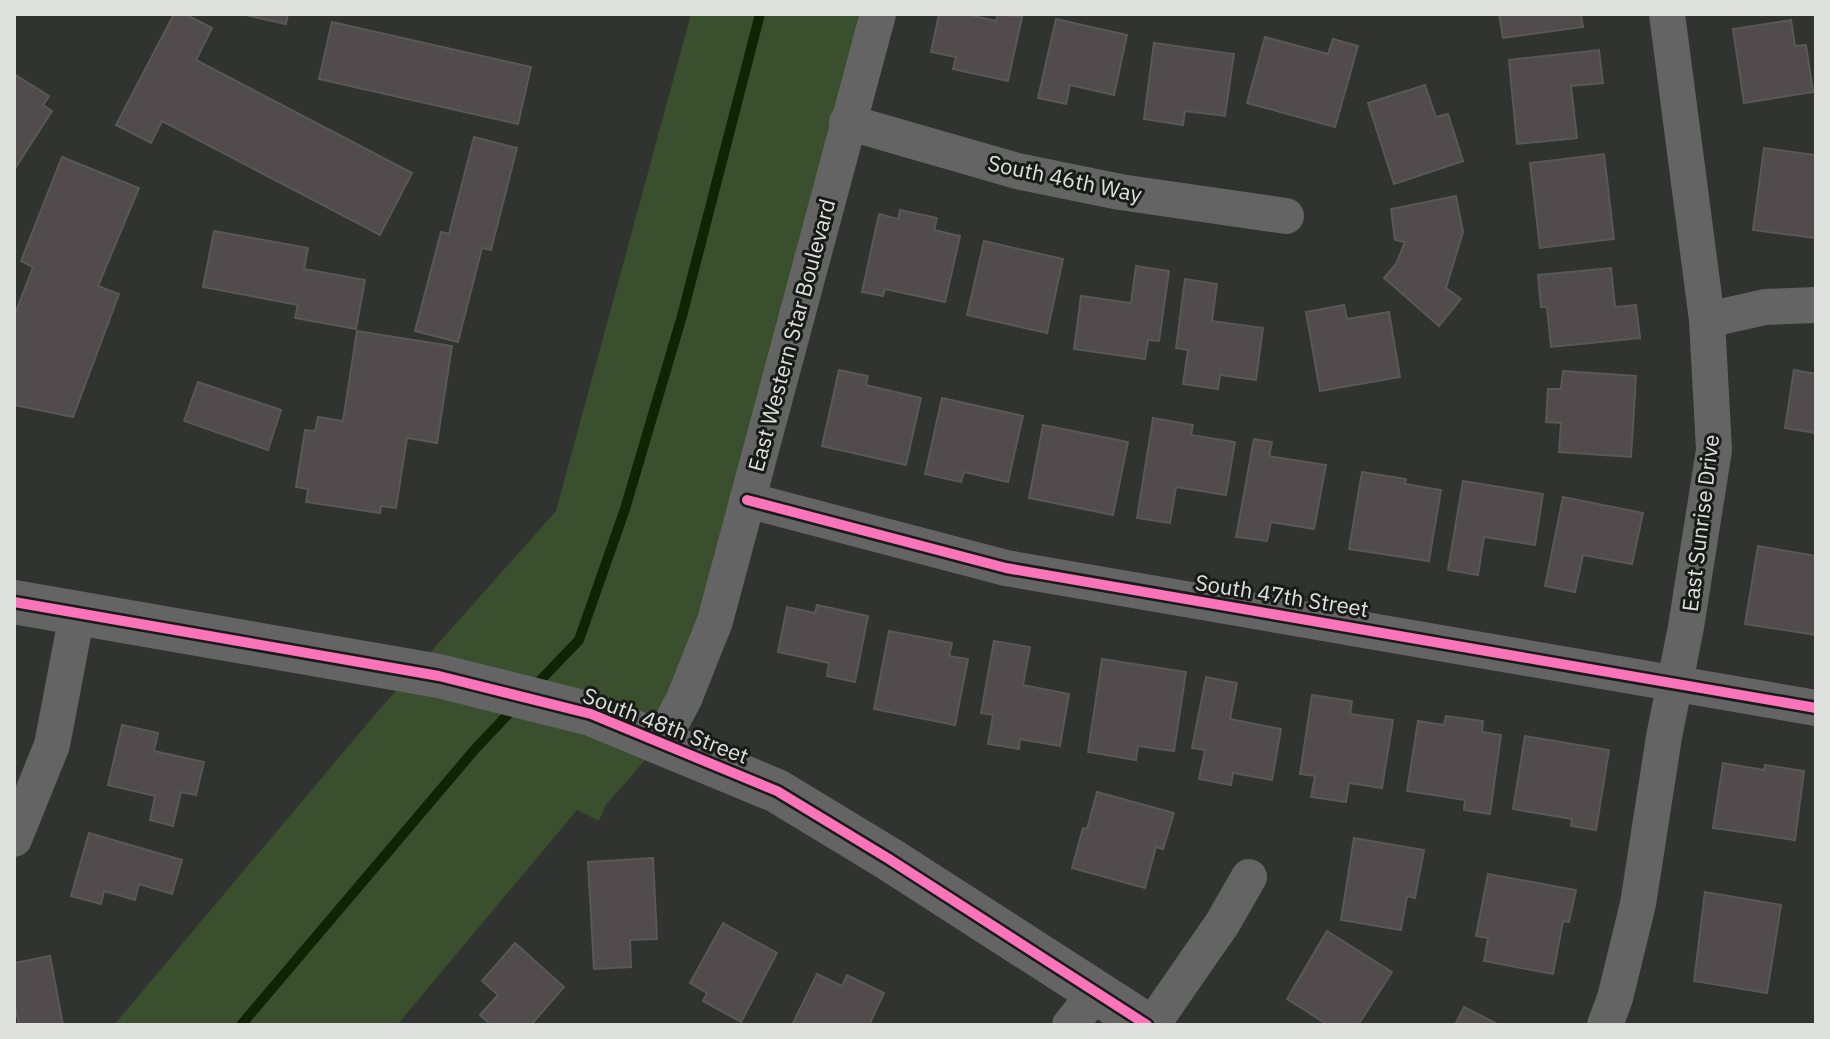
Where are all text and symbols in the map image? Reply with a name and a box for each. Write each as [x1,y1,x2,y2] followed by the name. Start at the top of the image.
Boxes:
[985,148,1145,208] street label: South 46th Way
[741,195,841,475] street label: East Western Star Boulevard
[1675,433,1725,613] street label: East Sunrise Drive
[1193,567,1371,623] street label: South 47th Street
[579,680,753,770] street label: South 48th Street

